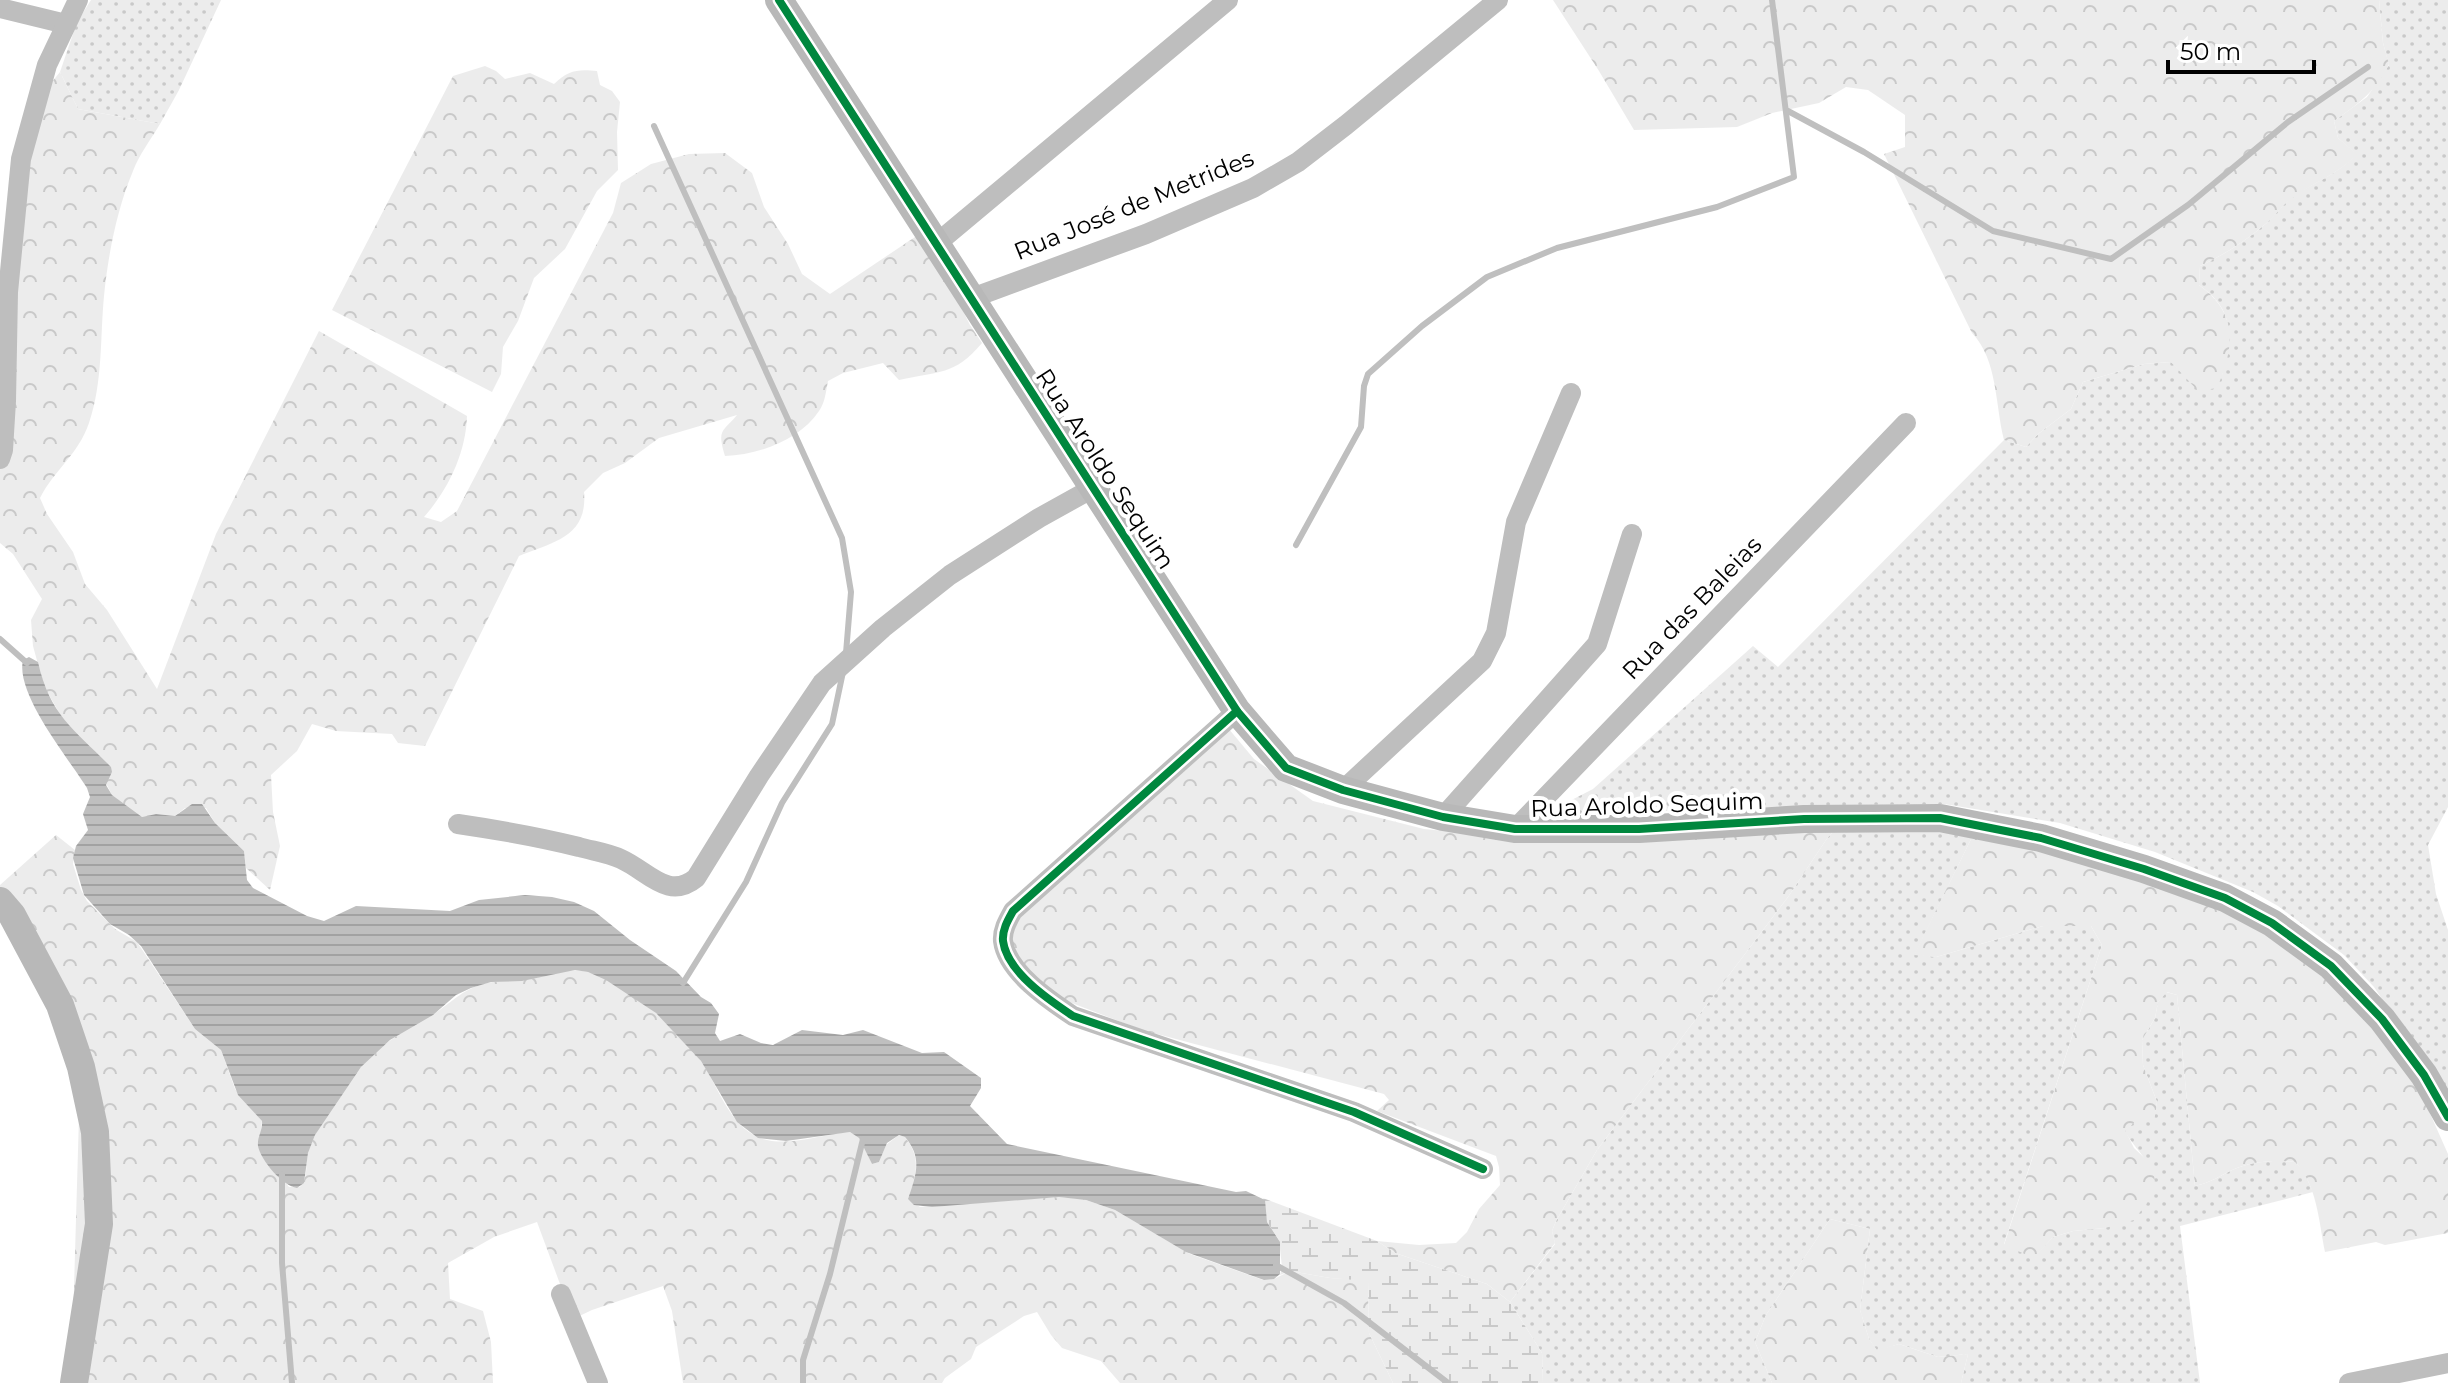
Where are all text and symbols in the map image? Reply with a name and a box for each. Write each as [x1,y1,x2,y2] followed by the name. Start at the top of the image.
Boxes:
[2168,24,2314,74] scale bar
[2180,37,2241,66] text: 50 m
[1010,143,1258,266] street label: Rua José de Metrides
[1030,363,1181,574] street label: Rua Aroldo Sequim
[1616,530,1767,685] street label: Rua das Baleias
[1530,786,1764,823] street label: Rua Aroldo Sequim

